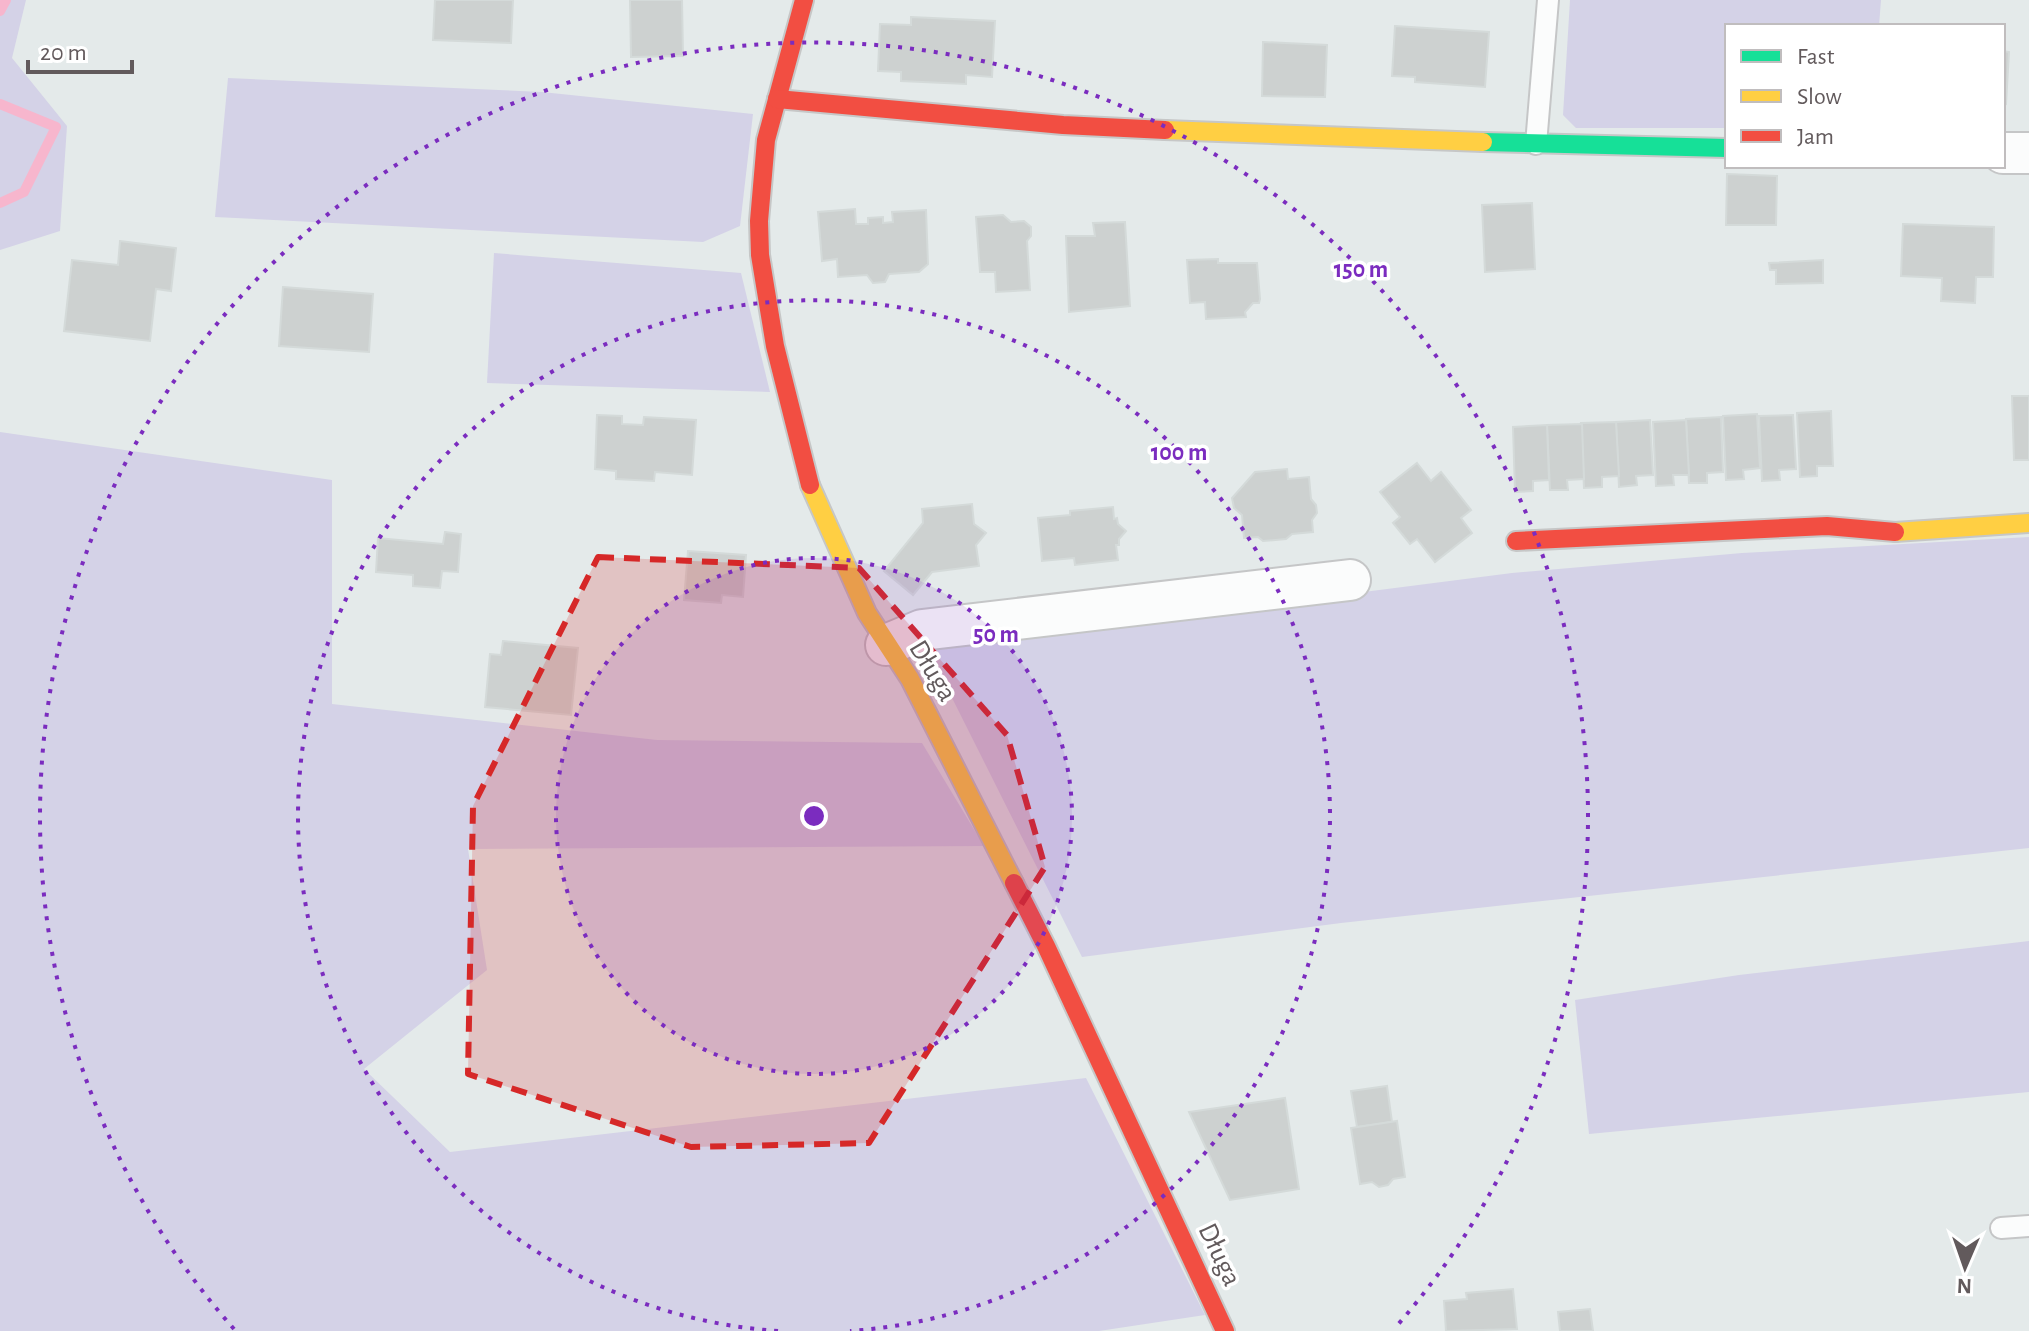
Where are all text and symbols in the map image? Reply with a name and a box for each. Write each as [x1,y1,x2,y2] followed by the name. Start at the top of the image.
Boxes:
[28,24,132,74] scale bar
[1725,24,2005,168] legend
[40,41,87,65] text: 20 m
[1797,45,1835,69] text: Fast
[1797,85,1842,109] text: Slow
[1797,125,1834,149] text: Jam
[1334,258,1388,282] text: 150 m
[1151,441,1207,465] text: 100 m
[973,623,1019,647] text: 50 m
[903,636,961,707] street label: Długa
[800,802,828,830] centre of rings
[1193,1219,1246,1291] street label: Długa
[1925,1227,2005,1307] north arrow
[1956,1275,1972,1297] text: N

